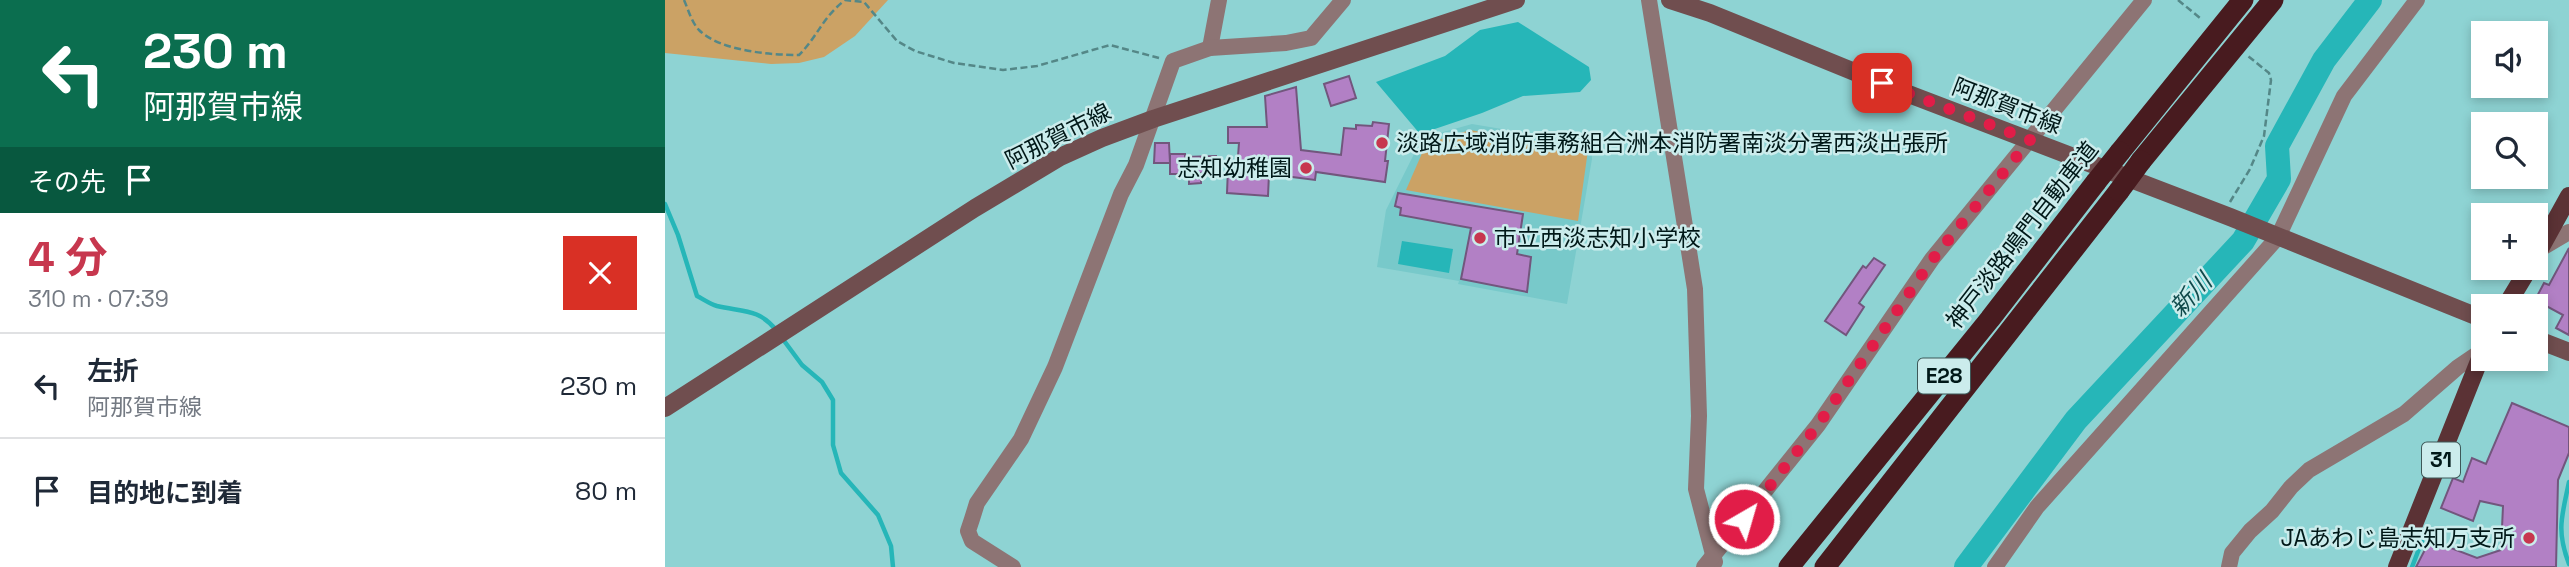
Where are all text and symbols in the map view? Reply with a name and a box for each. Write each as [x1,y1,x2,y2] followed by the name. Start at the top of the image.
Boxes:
[143,20,288,82] text: 230 m
[2471,21,2548,371] map controls
[2471,21,2548,98] button: sound
[28,28,119,119] icon: left
[1852,53,1912,113] pin
[1863,64,1901,102] icon: arrive
[1948,71,2066,141] street label: 阿那賀市線
[143,87,303,127] text: 阿那賀市線
[1000,97,1116,175] street label: 阿那賀市線
[2471,112,2548,189] button: search
[1396,128,1948,158] place label: 淡路広域消防事務組合洲本消防署南淡分署西淡出張所
[1374,135,1390,151] marker: 淡路広域消防事務組合洲本消防署南淡分署西淡出張所
[1939,135,2105,335] street label: 神戸淡路鳴門自動車道
[1177,153,1292,183] place label: 志知幼稚園
[1298,160,1314,176] marker: 志知幼稚園
[120,161,158,199] icon: arrive
[28,165,106,199] text: その先
[2471,203,2548,280] button: +
[1494,223,1701,253] place label: 市立西淡志知小学校
[1472,230,1488,246] marker: 市立西淡志知小学校
[28,231,107,284] text: 4 分
[563,236,637,310] button: close
[2163,264,2220,323] water label: 新川
[28,284,169,314] text: 310 m · 07:39
[2471,294,2548,371] button: −
[87,354,139,388] text: 左折
[1918,358,1970,394] road number: E28
[28,367,66,405] icon: left
[560,369,637,403] text: 230 m
[87,392,202,422] text: 阿那賀市線
[2422,442,2460,477] road number: 31
[28,472,66,510] icon: arrive
[575,474,637,508] text: 80 m
[87,476,243,510] text: 目的地に到着
[1707,482,1781,556] position arrow
[2281,523,2515,553] place label: JAあわじ島志知万支所
[2521,530,2537,546] marker: JAあわじ島志知万支所

